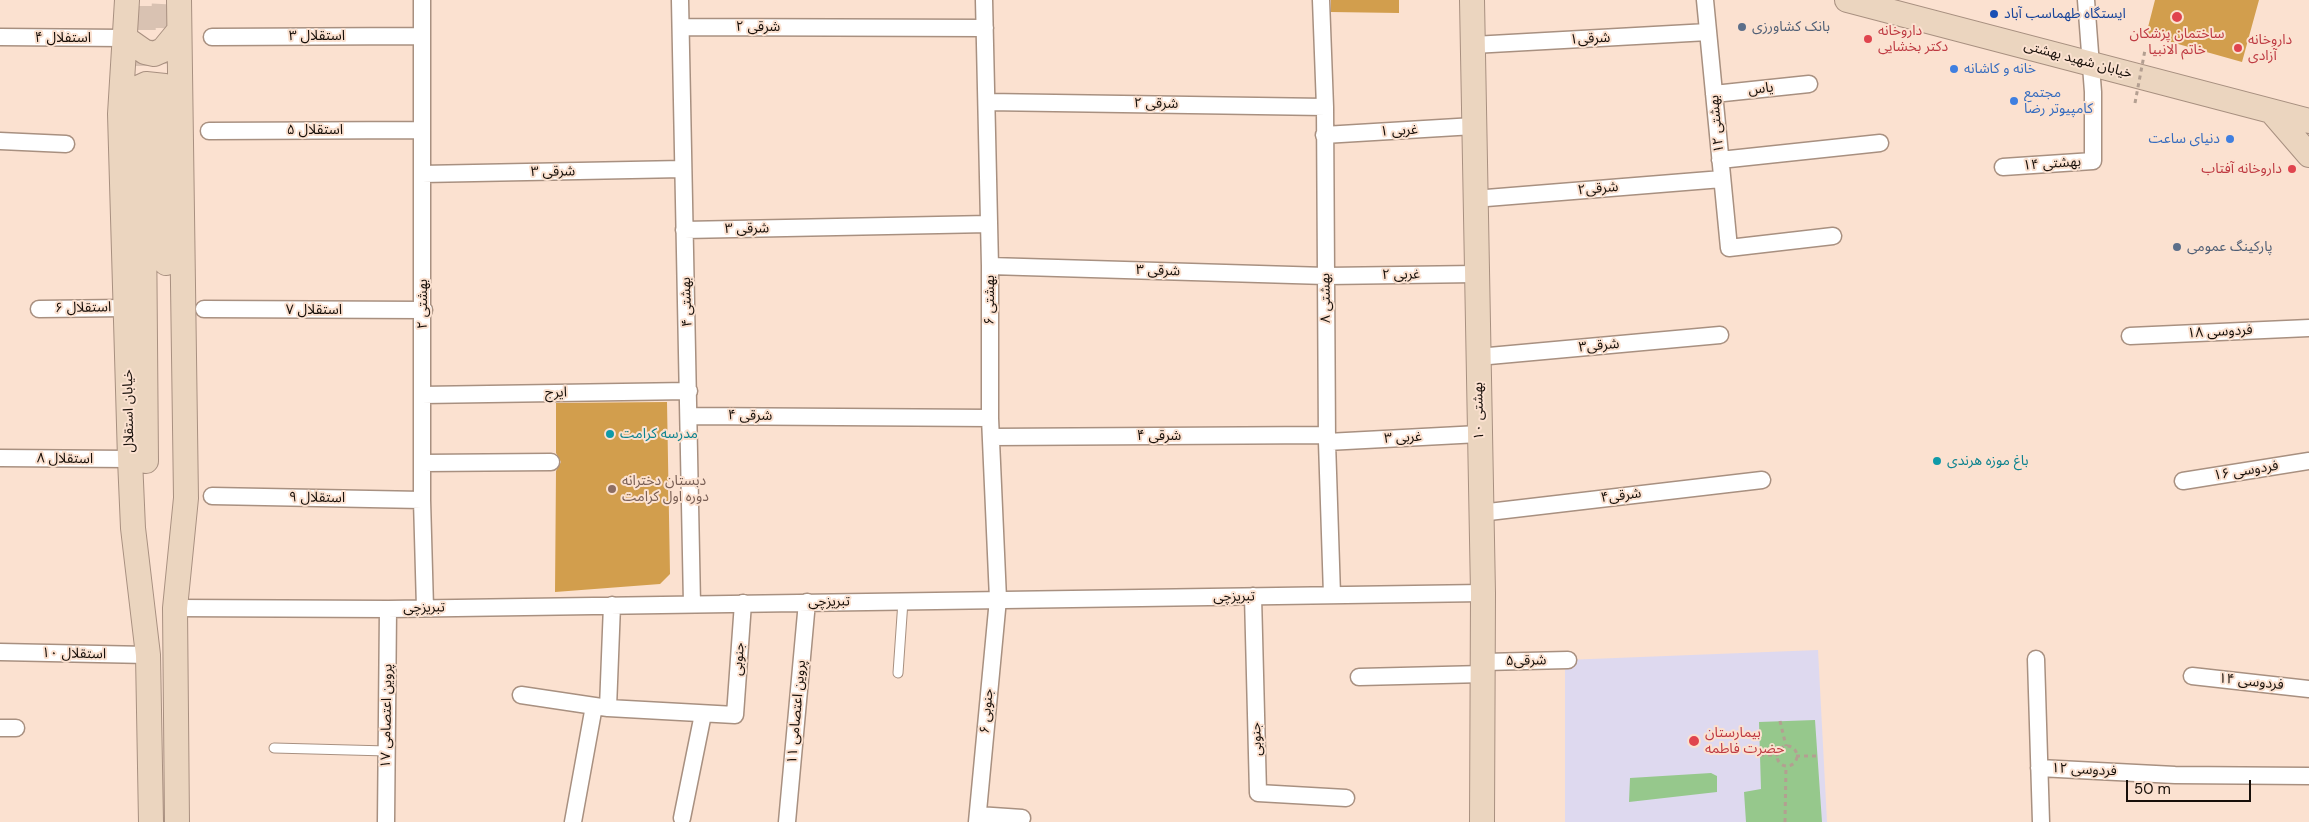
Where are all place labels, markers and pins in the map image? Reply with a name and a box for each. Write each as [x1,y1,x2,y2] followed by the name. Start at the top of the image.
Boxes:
[2004,6,2126,22] place label: ایستگاه طهماسب آباد
[1988,8,2000,20] marker: ایستگاه طهماسب آباد
[2170,10,2184,24] marker: ساختمان پزشکان خاتم الانبیا
[1752,19,1830,35] place label: بانک کشاورزی
[1736,21,1748,33] marker: بانک کشاورزی
[1878,23,1948,56] place label: داروخانه دکتر بخشایی
[2129,26,2225,58] place label: ساختمان پزشکان خاتم الانبیا
[2248,32,2292,64] place label: داروخانه آزادی
[1862,33,1874,45] marker: داروخانه دکتر بخشایی
[2232,42,2244,54] marker: داروخانه آزادی
[1964,61,2036,77] place label: خانه و کاشانه
[1948,63,1960,75] marker: خانه و کاشانه
[2024,85,2093,118] place label: مجتمع کامپیوتر رضا
[2008,95,2020,107] marker: مجتمع کامپیوتر رضا
[2149,131,2220,147] place label: دنیای ساعت
[2224,133,2236,145] marker: دنیای ساعت
[2201,161,2282,177] place label: داروخانه آفتاب
[2286,163,2298,175] marker: داروخانه آفتاب
[2187,239,2272,255] place label: پارکینگ عمومی
[2171,241,2183,253] marker: پارکینگ عمومی
[620,426,698,442] place label: مدرسه کرامت
[604,428,616,440] marker: مدرسه کرامت
[1947,453,2029,469] place label: باغ موزه هرندی
[1931,455,1943,467] marker: باغ موزه هرندی
[622,473,709,506] place label: دبستان دخترانه دوره اول کرامت
[606,483,618,495] marker: دبستان دخترانه دوره اول کرامت
[1705,725,1784,758] place label: بیمارستان حضرت فاطمه
[1687,734,1701,748] marker: بیمارستان حضرت فاطمه

